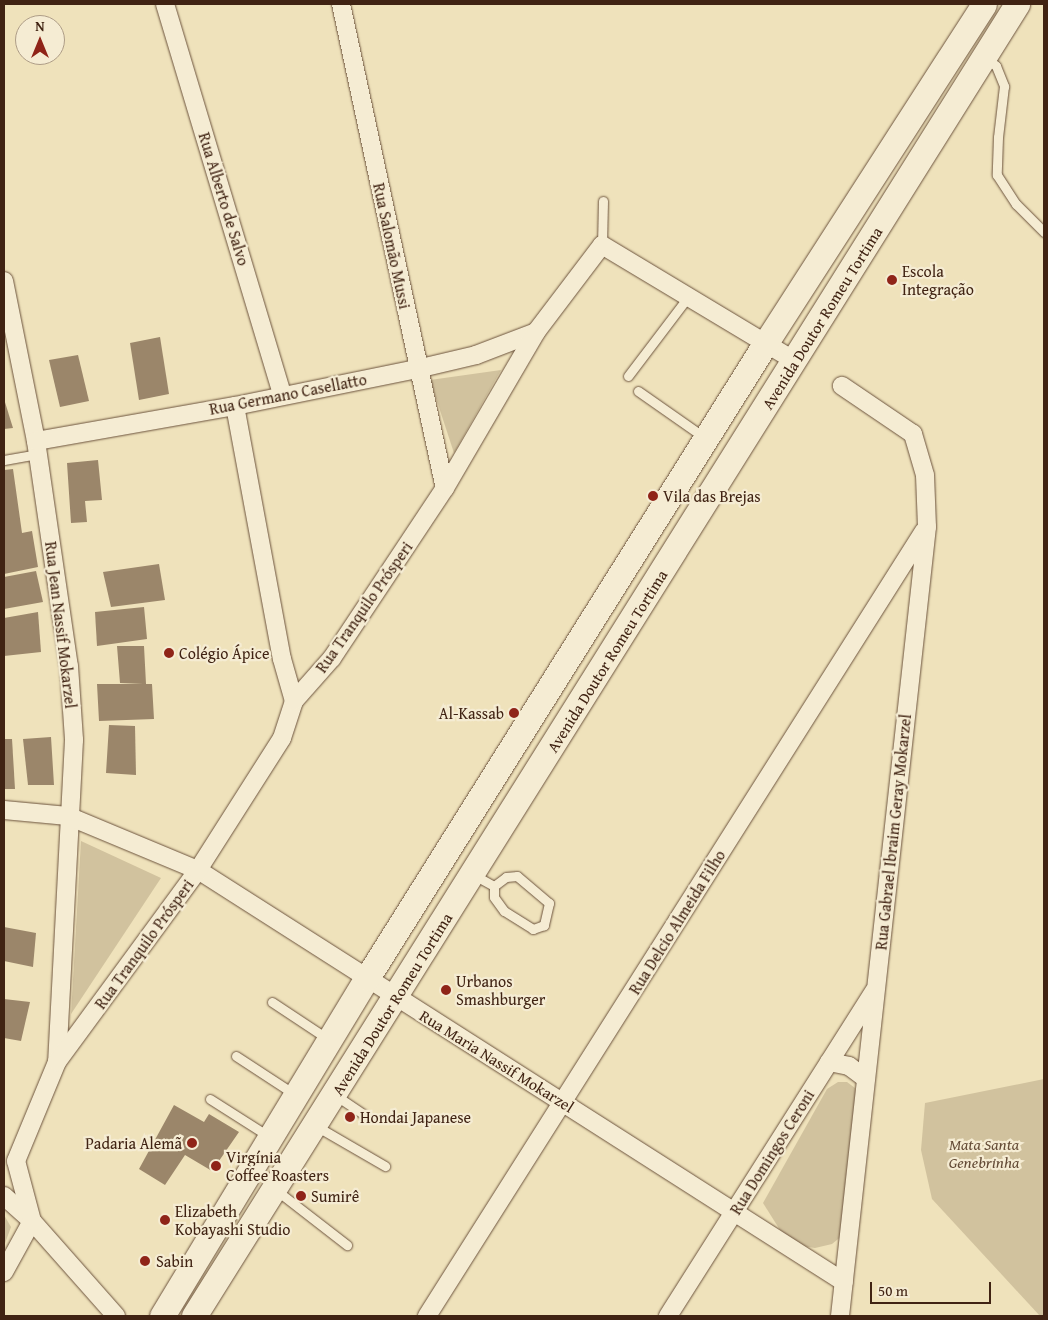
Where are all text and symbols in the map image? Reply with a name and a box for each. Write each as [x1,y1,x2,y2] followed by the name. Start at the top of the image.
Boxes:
[15,15,65,65] north arrow
[35,16,45,36] text: N
[195,130,253,268] street label: Rua Alberto de Salvo
[369,181,415,311] street label: Rua Salomão Mussi
[758,223,886,413] street label: Avenida Doutor Romeu Tortima
[902,261,974,299] place label: Escola Integração
[886,274,898,286] marker: Escola Integração
[208,369,368,419] street label: Rua Germano Casellatto
[663,486,761,506] place label: Vila das Brejas
[647,490,659,502] marker: Vila das Brejas
[312,538,416,676] street label: Rua Tranquilo Prósperi
[41,540,81,710] street label: Rua Jean Nassif Mokarzel
[543,566,671,756] street label: Avenida Doutor Romeu Tortima
[179,643,269,663] place label: Colégio Ápice
[163,647,175,659] marker: Colégio Ápice
[439,703,504,723] place label: Al-Kassab
[508,707,520,719] marker: Al-Kassab
[871,713,915,951] street label: Rua Gabrael Ibraim Geray Mokarzel
[625,846,729,998] street label: Rua Delcio Almeida Filho
[91,875,197,1013] street label: Rua Tranquilo Prósperi
[328,909,456,1099] street label: Avenida Doutor Romeu Tortima
[456,971,545,1009] place label: Urbanos Smashburger
[440,984,452,996] marker: Urbanos Smashburger
[416,1006,578,1116] street label: Rua Maria Nassif Mokarzel
[726,1086,818,1218] street label: Rua Domingos Ceroni
[360,1107,471,1127] place label: Hondai Japanese
[344,1111,356,1123] marker: Hondai Japanese
[85,1133,182,1153] place label: Padaria Alemã
[949,1134,1019,1172] park label: Mata Santa Genebrinha
[186,1137,198,1149] marker: Padaria Alemã
[226,1147,329,1185] place label: Virgínia Coffee Roasters
[210,1160,222,1172] marker: Virgínia Coffee Roasters
[311,1186,359,1206] place label: Sumirê
[295,1190,307,1202] marker: Sumirê
[175,1201,290,1239] place label: Elizabeth Kobayashi Studio
[159,1214,171,1226] marker: Elizabeth Kobayashi Studio
[156,1251,193,1271] place label: Sabin
[138,1254,152,1268] marker: Sabin
[873,1272,994,1304] scale bar
[878,1280,908,1301] text: 50 m

